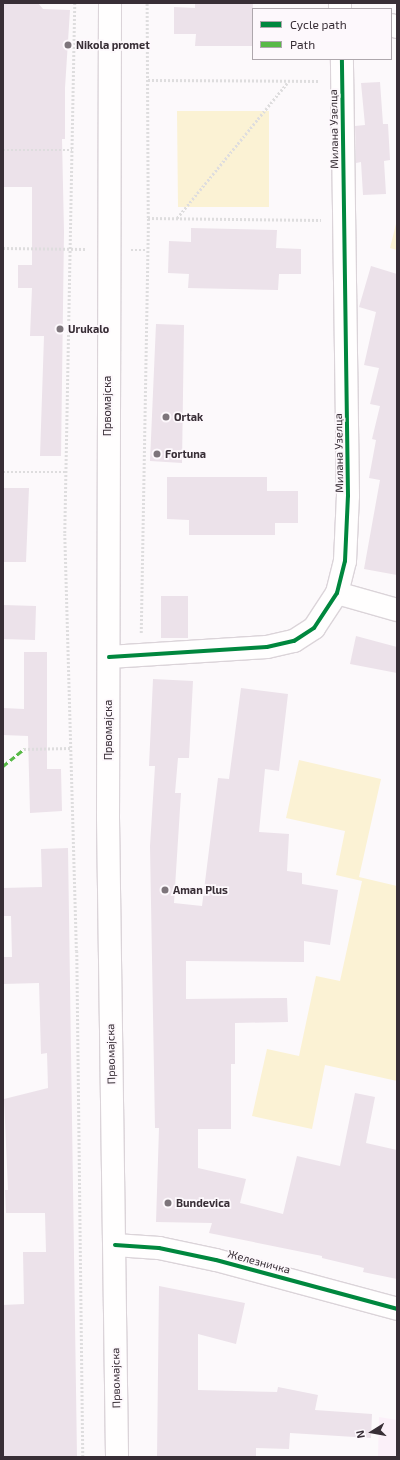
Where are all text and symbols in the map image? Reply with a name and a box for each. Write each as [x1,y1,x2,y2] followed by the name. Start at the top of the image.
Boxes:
[252,8,392,60] legend
[290,17,347,31] text: Cycle path
[290,37,315,51] text: Path
[76,38,150,52] place label: Nikola promet
[63,40,73,50] marker: Nikola promet
[327,89,341,169] street label: Милана Узелца
[68,322,109,336] place label: Urukalo
[55,324,65,334] marker: Urukalo
[100,376,114,436] street label: Првомајска
[174,410,203,424] place label: Ortak
[161,412,171,422] marker: Ortak
[332,413,346,493] street label: Милана Узелца
[165,447,206,461] place label: Fortuna
[152,449,162,459] marker: Fortuna
[101,700,115,760] street label: Првомајска
[173,883,228,897] place label: Aman Plus
[160,885,170,895] marker: Aman Plus
[104,1024,118,1084] street label: Првомајска
[176,1196,230,1210] place label: Bundevica
[163,1198,173,1208] marker: Bundevica
[226,1247,292,1277] street label: Железничка
[109,1348,123,1408] street label: Првомајска
[352,1412,392,1452] north arrow
[353,1429,367,1440] text: N

